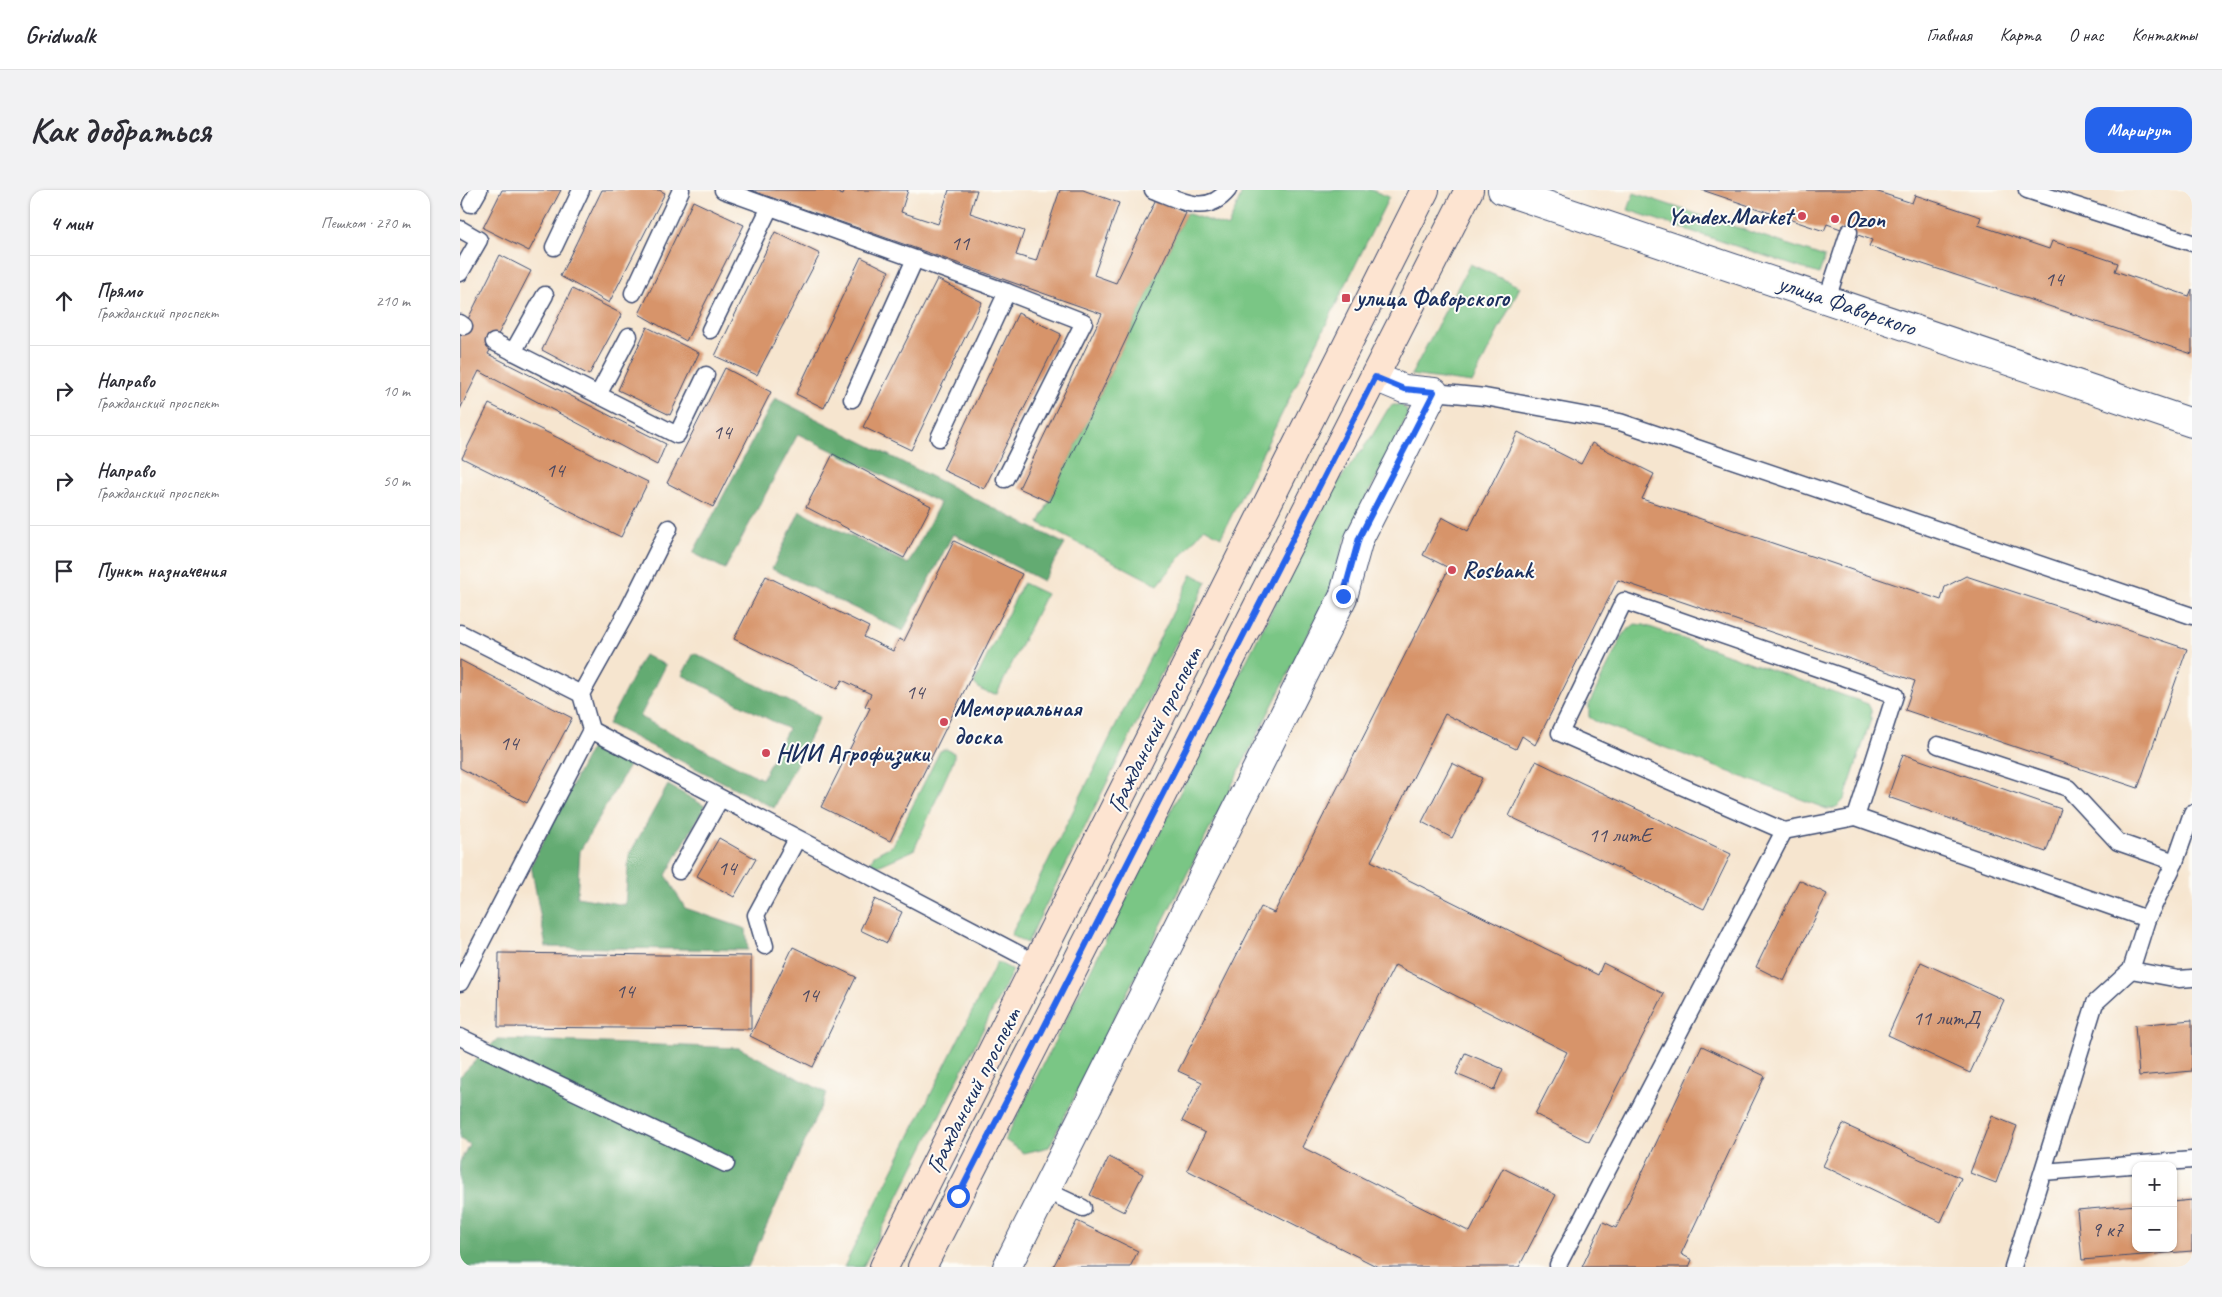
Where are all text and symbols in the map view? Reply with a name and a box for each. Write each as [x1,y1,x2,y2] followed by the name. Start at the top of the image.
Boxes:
[25,20,95,50] text: Gridwalk
[1927,24,1972,46] text: Главная
[2000,24,2041,46] text: Карта
[2069,24,2104,46] text: О нас
[2132,24,2197,46] text: Контакты
[2085,107,2192,153] button: Маршрут
[30,108,211,153] text: Как добраться
[1667,201,1796,231] place label: Yandex.Market
[1845,204,1886,234] place label: Ozon
[50,210,93,236] text: 4 мин
[1796,210,1808,222] marker: Yandex.Market
[321,213,410,233] text: Пешком · 270 m
[1829,213,1841,225] marker: Ozon
[951,230,971,256] house number: 11
[2045,266,2066,292] house number: 14
[1772,267,1921,343] street label: улица Фаворского
[97,279,142,303] text: Прямо
[1354,283,1511,313] place label: улица Фаворского
[50,287,78,315] icon: ahead
[376,291,410,311] text: 210 m
[1340,292,1352,304] marker: улица Фаворского
[97,303,218,323] text: Гражданский проспект
[97,369,155,393] text: Направо
[50,377,78,405] icon: right
[383,381,410,401] text: 10 m
[97,393,218,413] text: Гражданский проспект
[713,419,734,445] house number: 14
[546,457,567,483] house number: 14
[97,459,155,483] text: Направо
[50,467,78,495] icon: right
[383,471,410,491] text: 50 m
[97,483,218,503] text: Гражданский проспект
[1462,555,1534,585] place label: Rosbank
[50,557,78,585] icon: arrive
[97,559,226,583] text: Пункт назначения
[1446,564,1458,576] marker: Rosbank
[1332,585,1355,608] route end
[1099,641,1209,817] street label: Гражданский проспект
[906,679,927,705] house number: 14
[954,693,1083,751] place label: Мемориальная доска
[938,716,950,728] marker: Мемориальная доска
[500,730,521,756] house number: 14
[776,738,931,769] place label: НИИ Агрофизики
[760,747,772,759] marker: НИИ Агрофизики
[1588,822,1654,848] house number: 11 литЕ
[718,855,739,881] house number: 14
[616,978,637,1004] house number: 14
[800,982,821,1008] house number: 14
[918,1002,1028,1178] street label: Гражданский проспект
[1912,1005,1981,1031] house number: 11 литД
[2132,1162,2177,1252] map controls
[2132,1162,2177,1207] button: +
[947,1185,970,1208] route start
[2132,1207,2177,1252] button: −
[2091,1216,2124,1242] house number: 9 к7

